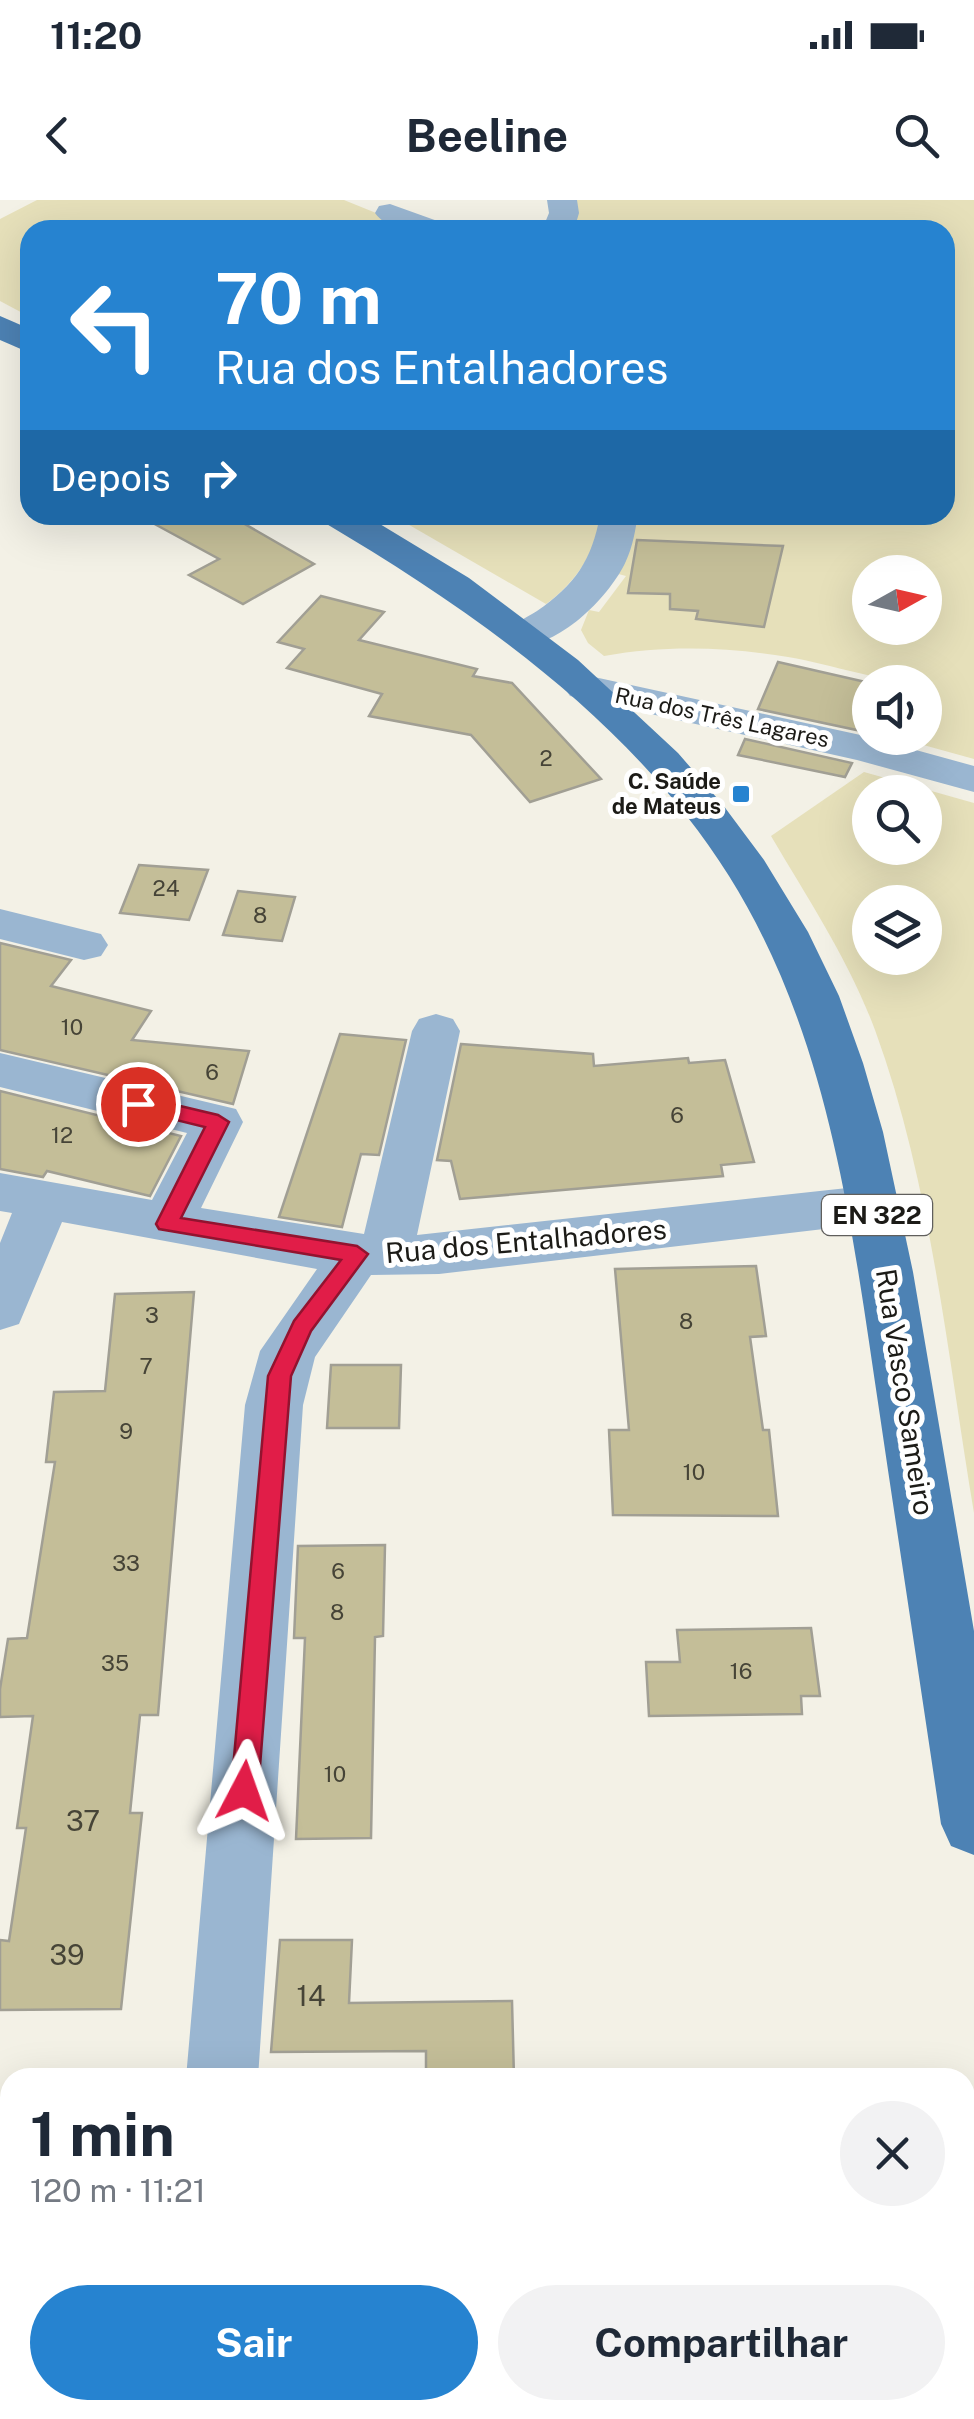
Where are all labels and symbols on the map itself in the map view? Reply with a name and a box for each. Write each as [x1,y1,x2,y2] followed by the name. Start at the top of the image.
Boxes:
[852,555,942,645] north arrow
[613,682,831,752] street label: Rua dos Três Lagares
[539,745,553,771] house number: 2
[612,768,721,819] place label: C. Saúde de Mateus
[730,783,752,805] marker: C. Saúde de Mateus
[153,875,180,901] house number: 24
[253,902,267,928] house number: 8
[61,1014,83,1040] house number: 10
[205,1059,219,1085] house number: 6
[96,1062,181,1147] pin
[670,1102,684,1128] house number: 6
[51,1122,73,1148] house number: 12
[822,1195,932,1235] road number: EN 322
[384,1212,668,1269] street label: Rua dos Entalhadores
[870,1266,941,1518] street label: Rua Vasco Sameiro
[145,1302,159,1328] house number: 3
[679,1308,693,1334] house number: 8
[139,1353,153,1379] house number: 7
[119,1418,133,1444] house number: 9
[683,1459,705,1485] house number: 10
[112,1550,140,1576] house number: 33
[331,1558,345,1584] house number: 6
[330,1599,344,1625] house number: 8
[101,1650,129,1676] house number: 35
[730,1658,752,1684] house number: 16
[192,1739,296,1843] position arrow
[324,1761,346,1787] house number: 10
[66,1804,100,1837] house number: 37
[50,1938,84,1971] house number: 39
[297,1979,326,2012] house number: 14

